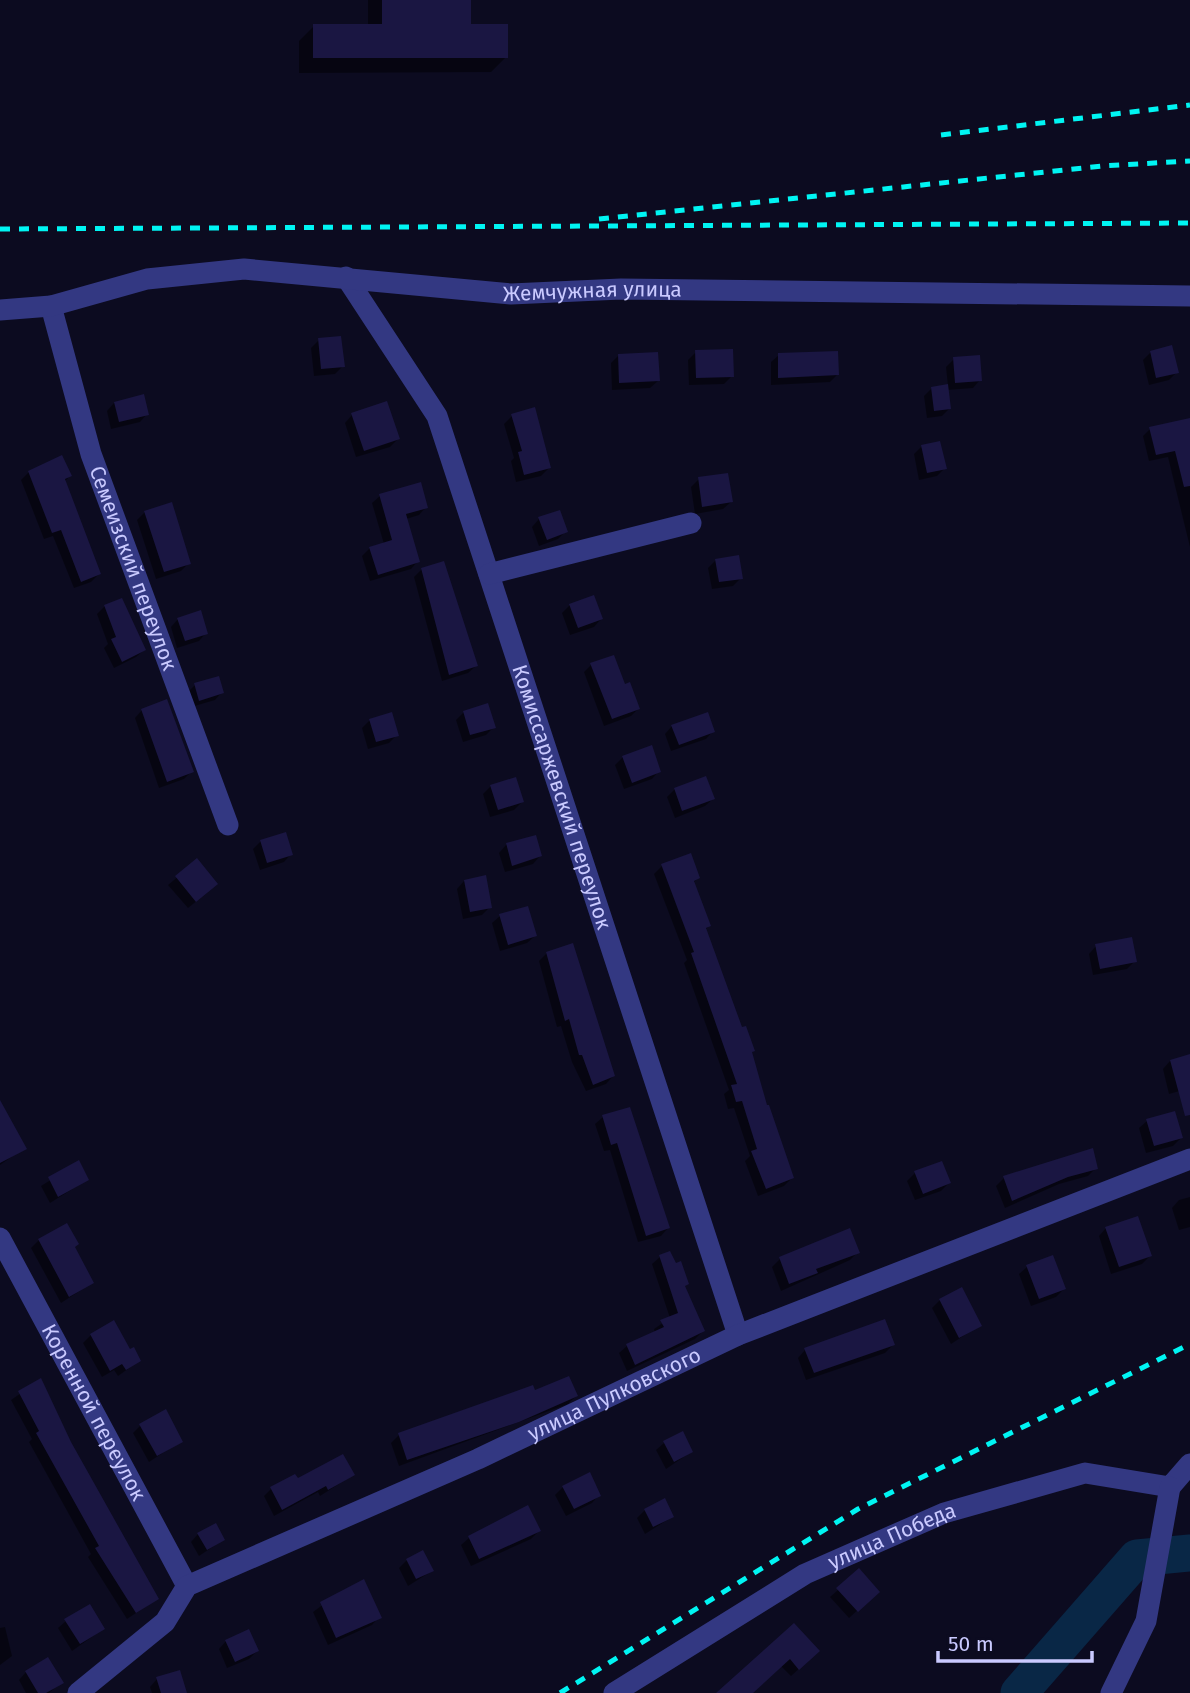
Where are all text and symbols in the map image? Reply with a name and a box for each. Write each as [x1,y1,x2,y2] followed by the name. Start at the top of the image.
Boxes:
[502,276,682,307] street label: Жемчужная улица
[84,462,183,674] street label: Семеизский переулок
[506,661,617,933] street label: Комиссаржевский переулок
[36,1320,152,1505] street label: Коренной переулок
[523,1342,705,1446] street label: улица Пулковского
[824,1497,959,1575] street label: улица Победа
[938,1620,1092,1664] scale bar
[948,1631,994,1657] text: 50 m

